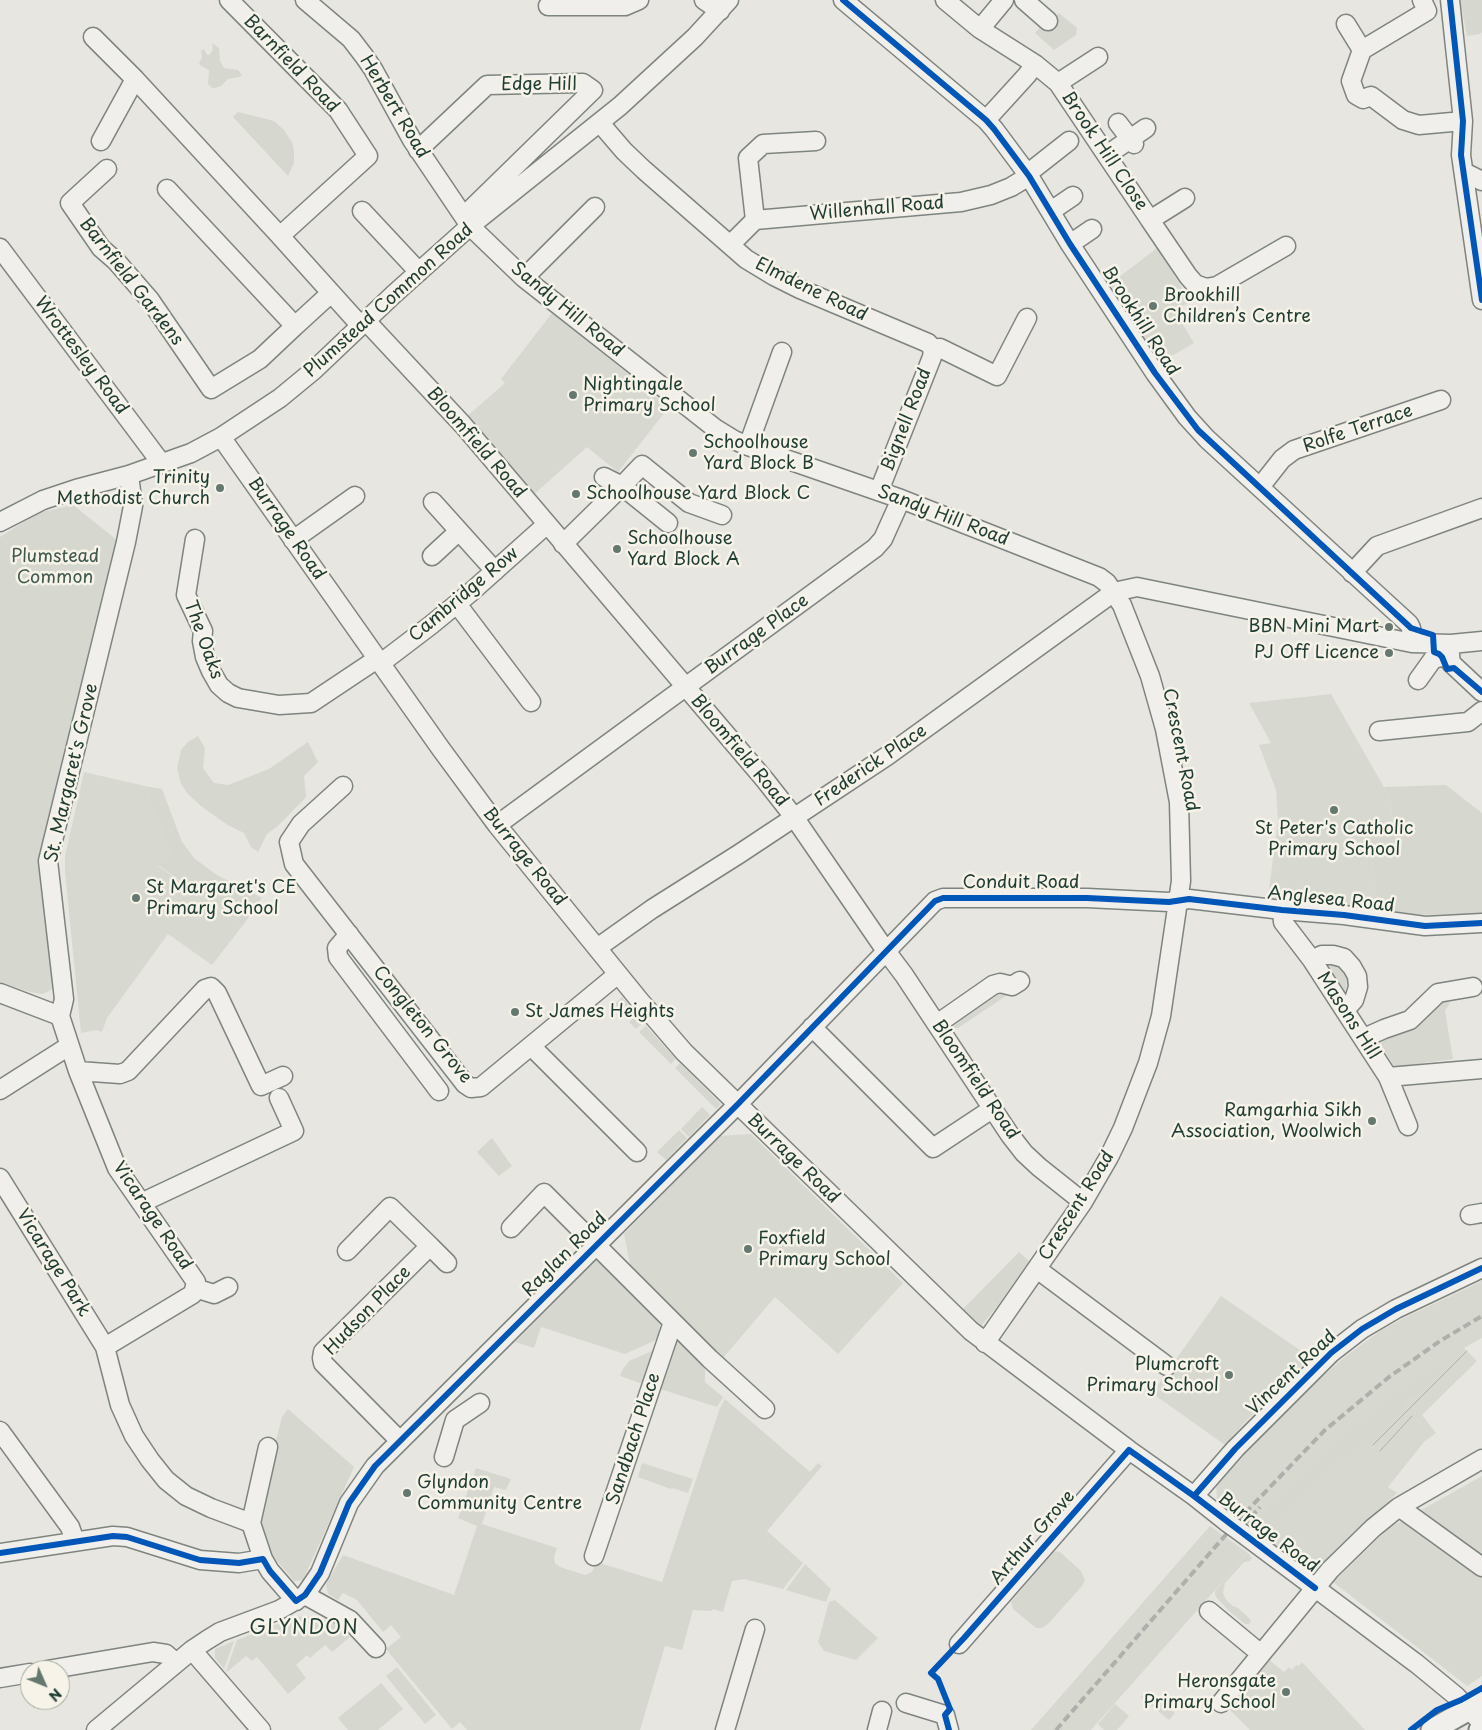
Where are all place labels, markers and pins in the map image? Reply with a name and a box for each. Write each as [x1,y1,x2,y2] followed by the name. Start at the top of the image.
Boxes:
[1163,285,1311,328] place label: Brookhill Children’s Centre
[1147,300,1159,312] marker: Brookhill Children’s Centre
[583,374,716,416] place label: Nightingale Primary School
[567,389,579,401] marker: Nightingale Primary School
[703,432,814,474] place label: Schoolhouse Yard Block B
[687,447,699,459] marker: Schoolhouse Yard Block B
[57,467,210,509] place label: Trinity Methodist Church
[214,482,226,494] marker: Trinity Methodist Church
[586,483,810,505] place label: Schoolhouse Yard Block C
[570,488,582,500] marker: Schoolhouse Yard Block C
[627,528,740,570] place label: Schoolhouse Yard Block A
[611,543,623,555] marker: Schoolhouse Yard Block A
[1249,616,1379,638] place label: BBN Mini Mart
[1383,621,1395,633] marker: BBN Mini Mart
[1254,642,1379,664] place label: PJ Off Licence
[1383,647,1395,659] marker: PJ Off Licence
[1328,804,1340,816] marker: St Peter's Catholic Primary School
[1255,818,1413,861] place label: St Peter's Catholic Primary School
[146,877,296,920] place label: St Margaret's CE Primary School
[130,892,142,904] marker: St Margaret's CE Primary School
[525,1001,674,1023] place label: St James Heights
[509,1006,521,1018] marker: St James Heights
[1171,1100,1362,1142] place label: Ramgarhia Sikh Association, Woolwich
[1366,1115,1378,1127] marker: Ramgarhia Sikh Association, Woolwich
[758,1228,891,1270] place label: Foxfield Primary School
[742,1243,754,1255] marker: Foxfield Primary School
[1086,1354,1219,1396] place label: Plumcroft Primary School
[1223,1369,1235,1381] marker: Plumcroft Primary School
[417,1472,582,1515] place label: Glyndon Community Centre
[401,1487,413,1499] marker: Glyndon Community Centre
[1143,1671,1276,1714] place label: Heronsgate Primary School
[1280,1686,1292,1698] marker: Heronsgate Primary School

